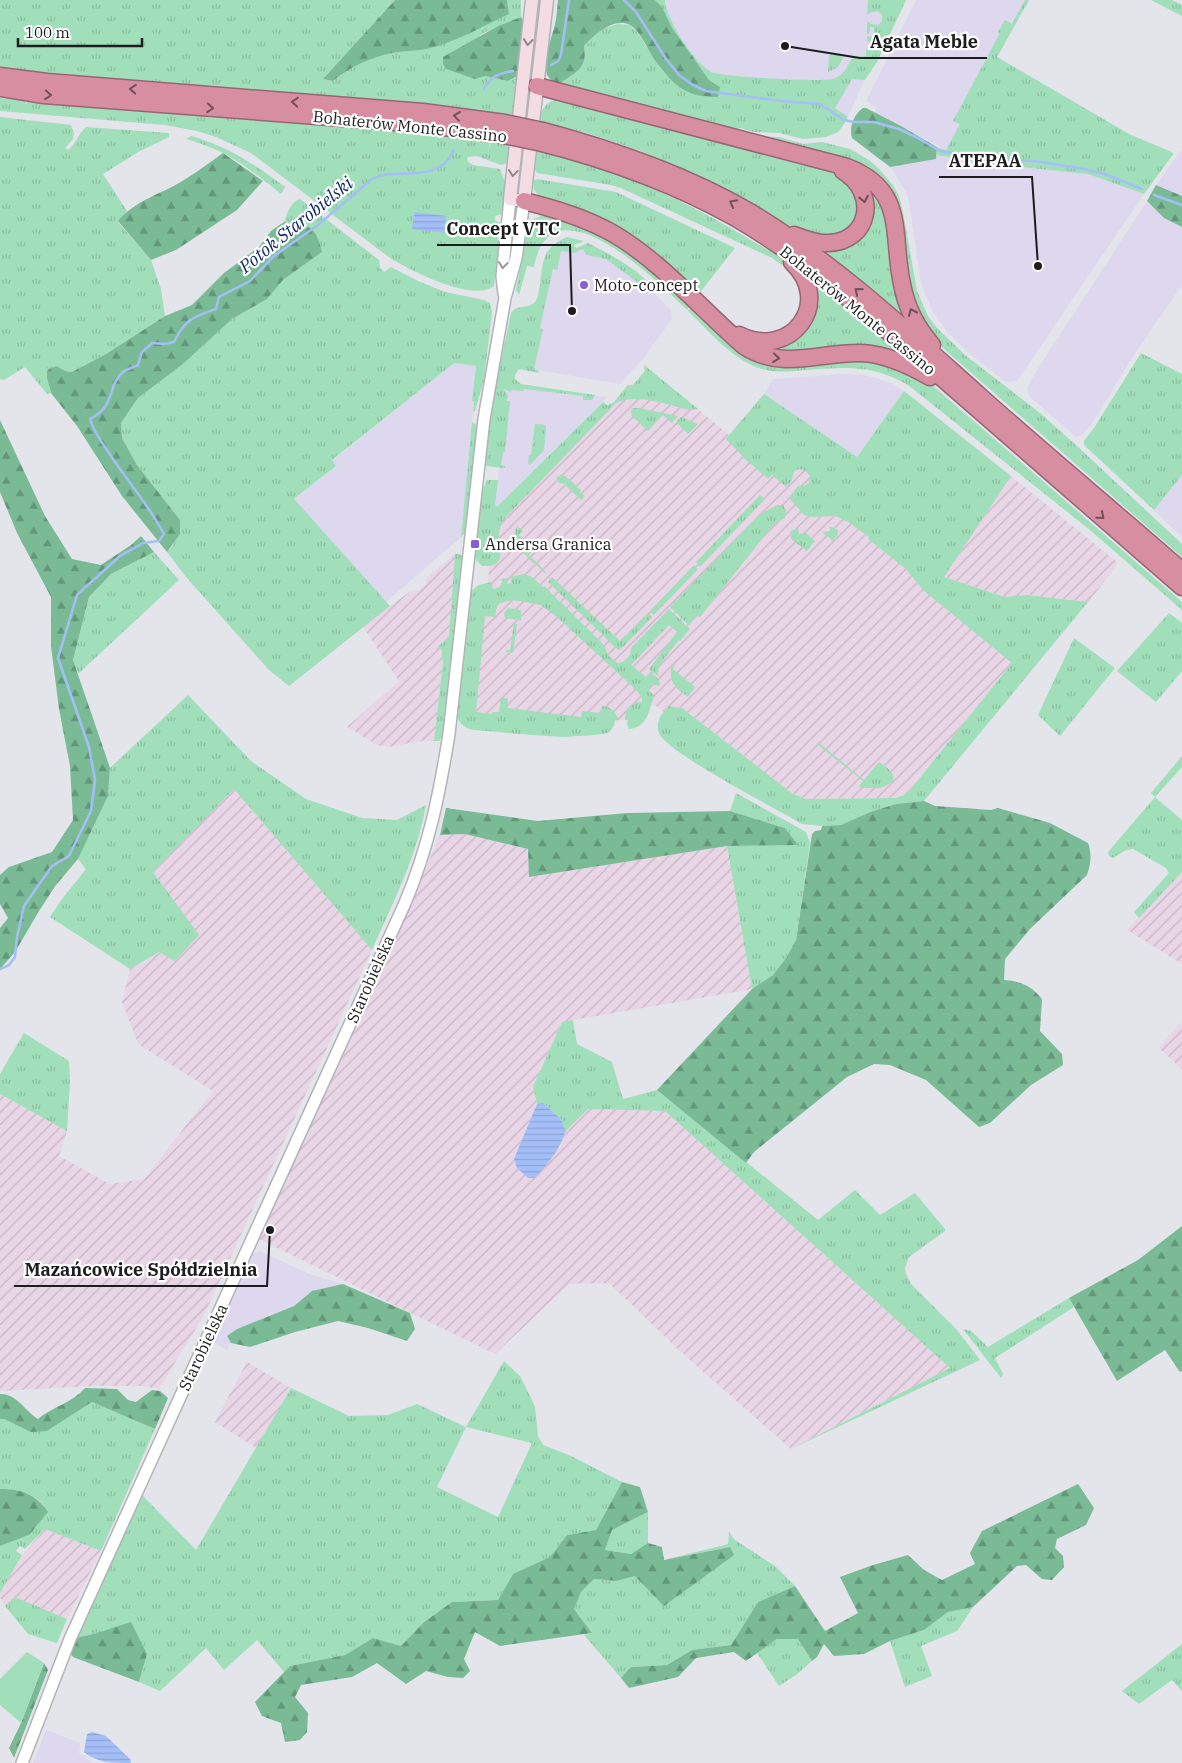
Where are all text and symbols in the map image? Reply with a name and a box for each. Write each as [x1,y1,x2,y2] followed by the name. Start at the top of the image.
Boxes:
[18,15,141,47] scale bar
[25,23,70,42] text: 100 m
[860,25,987,58] callout: Agata Meble
[870,30,978,53] text: Agata Meble
[523,38,534,46] one-way arrow
[129,84,137,95] one-way arrow
[45,89,53,100] one-way arrow
[291,97,299,108] one-way arrow
[207,102,215,113] one-way arrow
[312,106,508,146] street label: Bohaterów Monte Cassino
[453,111,461,122] one-way arrow
[939,144,1032,177] callout: ATEPAA
[949,149,1022,172] text: ATEPAA
[508,169,519,177] one-way arrow
[233,171,358,278] water label: Potok Starobielski
[859,194,869,203] one-way arrow
[729,199,738,209] one-way arrow
[437,212,570,245] callout: Concept VTC
[446,217,560,240] text: Concept VTC
[776,241,940,379] street label: Bohaterów Monte Cassino
[498,262,509,270] one-way arrow
[594,275,698,295] place label: Moto-concept
[578,279,590,291] marker: Moto-concept
[855,288,864,296] one-way arrow
[908,309,918,318] one-way arrow
[772,352,780,363] one-way arrow
[1095,511,1104,520] one-way arrow
[485,534,612,554] place label: Andersa Granica
[469,538,481,550] marker: Andersa Granica
[342,932,398,1026] street label: Starobielska
[14,1253,267,1286] callout: Mazańcowice Spółdzielnia
[24,1258,258,1281] text: Mazańcowice Spółdzielnia
[174,1300,232,1394] street label: Starobielska

